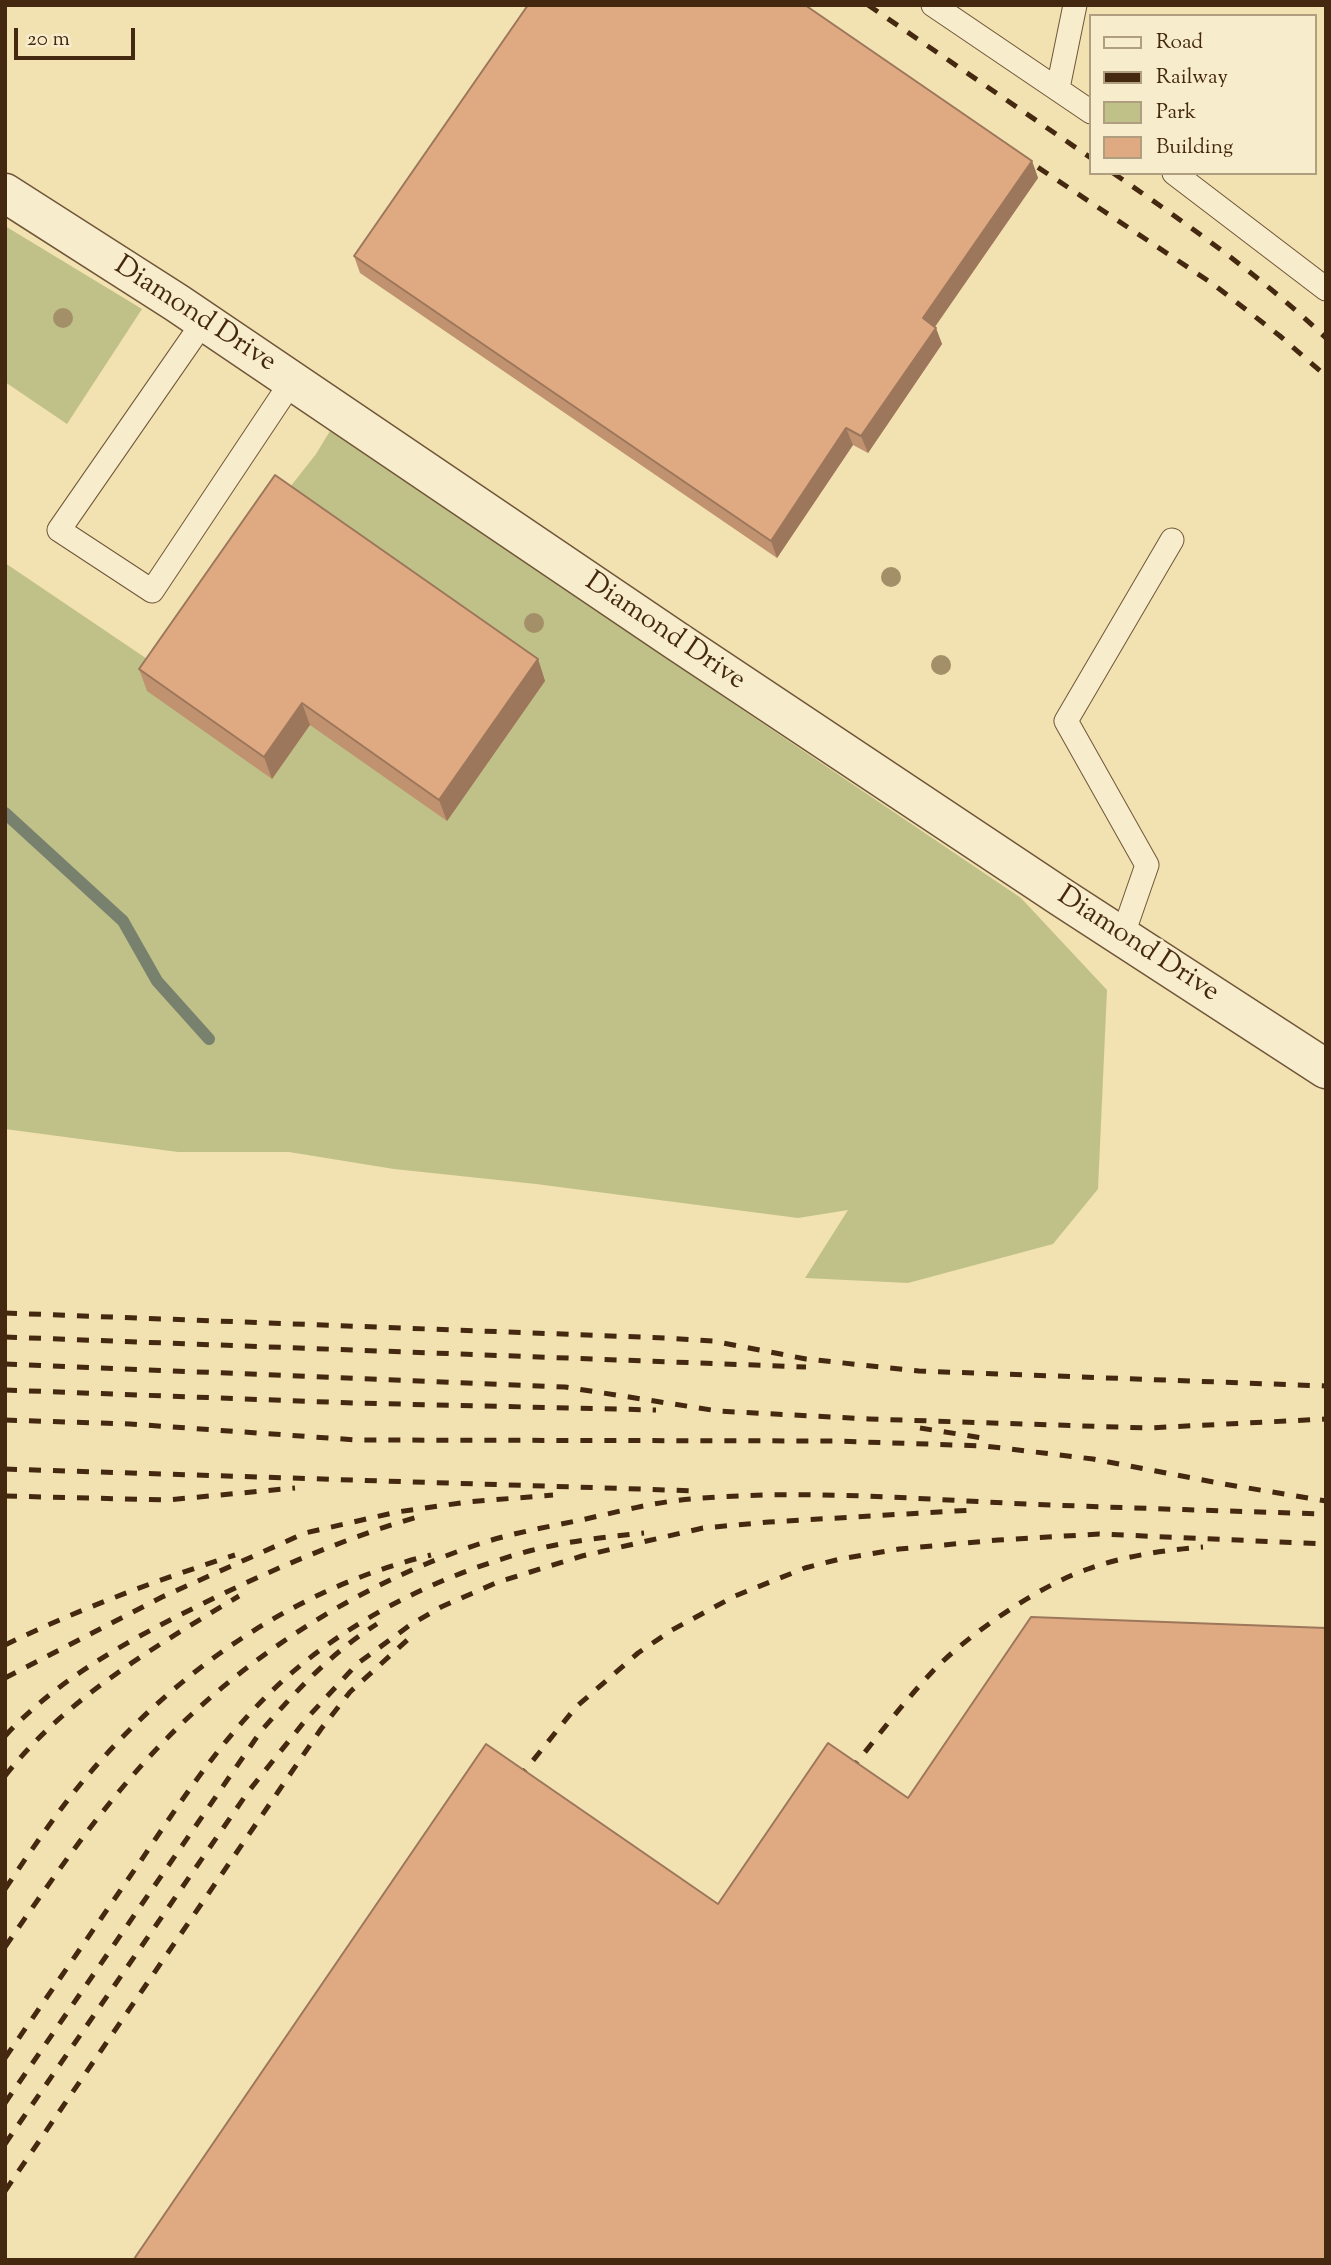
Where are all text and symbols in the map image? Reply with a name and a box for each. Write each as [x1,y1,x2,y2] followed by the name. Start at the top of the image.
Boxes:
[18,14,138,58] scale bar
[1090,14,1317,175] legend
[27,25,70,55] text: 20 m
[1156,28,1203,58] text: Road
[1156,63,1228,93] text: Railway
[1156,98,1196,128] text: Park
[1156,133,1233,163] text: Building
[107,251,281,381] street label: Diamond Drive
[577,567,751,699] street label: Diamond Drive
[1050,881,1224,1011] street label: Diamond Drive

